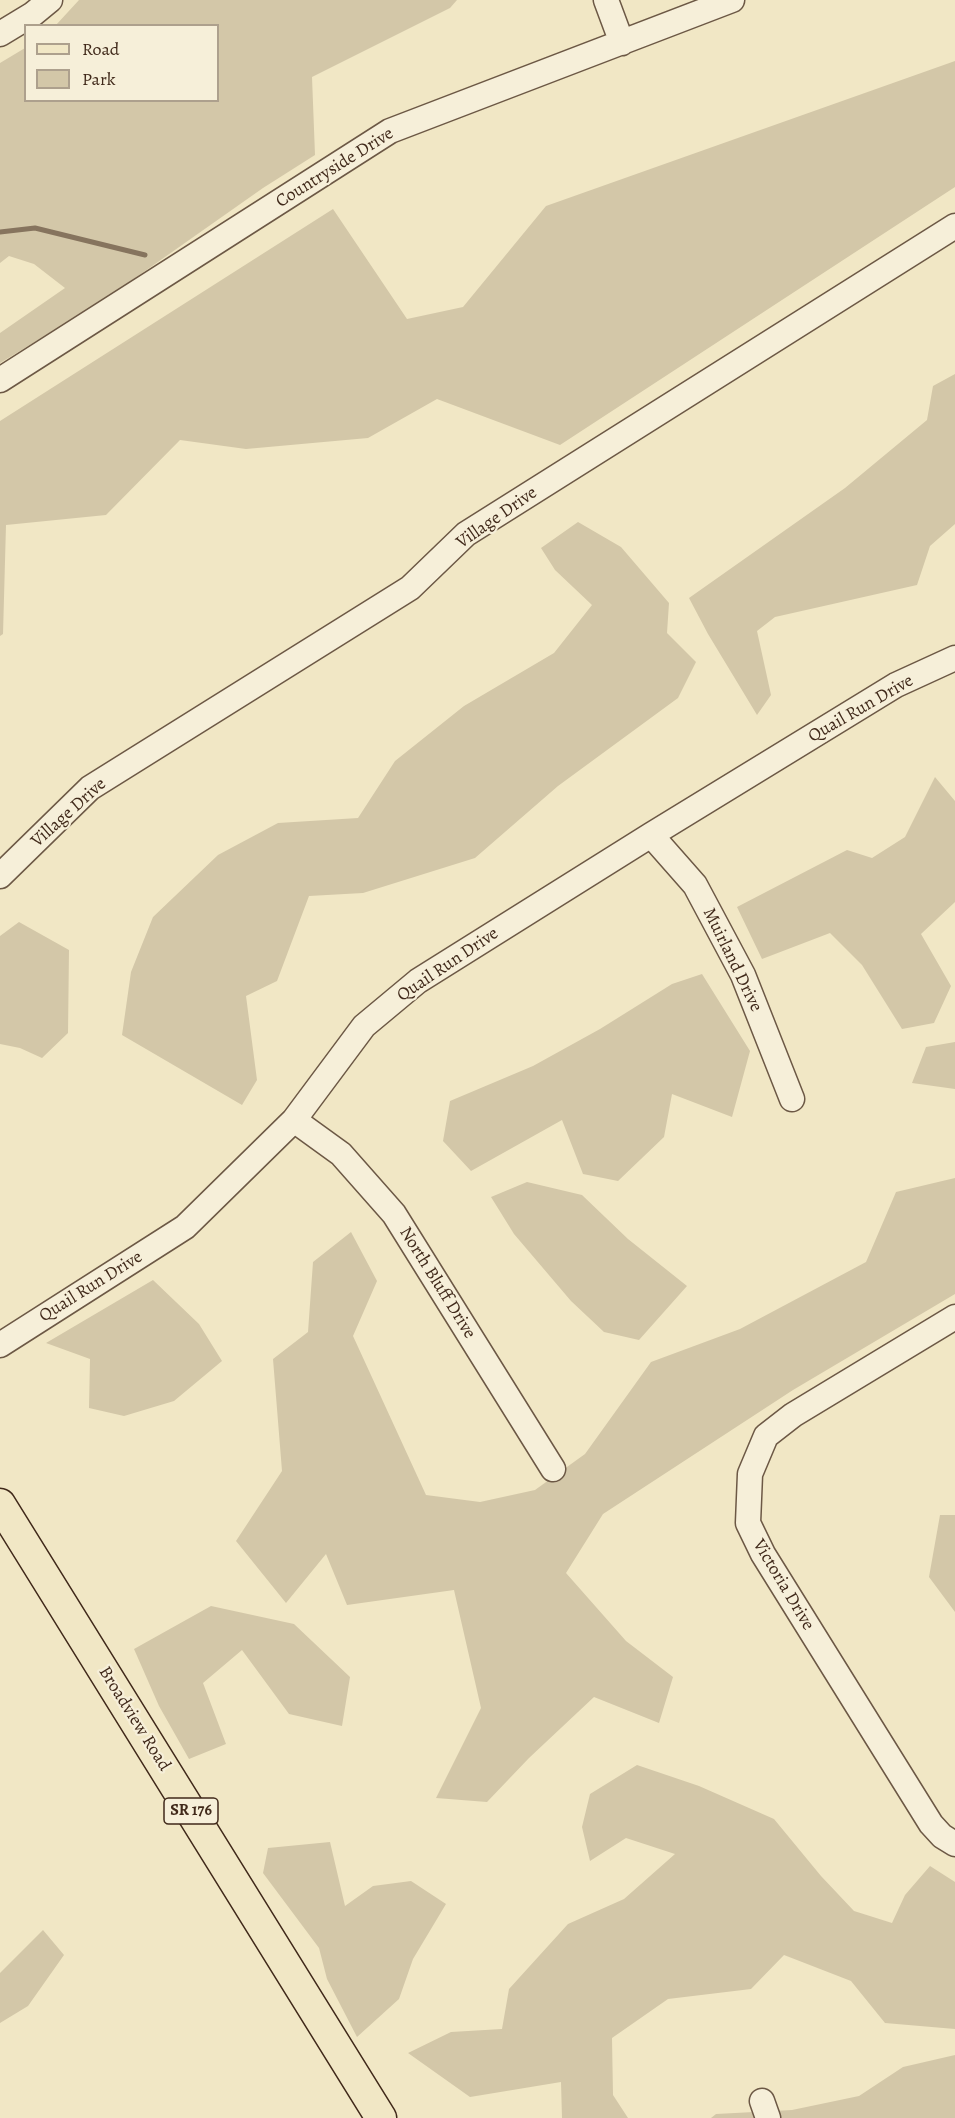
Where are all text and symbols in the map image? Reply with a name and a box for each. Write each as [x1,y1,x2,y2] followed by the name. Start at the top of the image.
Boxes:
[24,24,219,102] legend
[82,37,119,61] text: Road
[82,67,116,91] text: Park
[272,123,398,213] street label: Countryside Drive
[452,482,542,554] street label: Village Drive
[805,670,917,748] street label: Quail Run Drive
[27,774,111,852] street label: Village Drive
[698,905,766,1015] street label: Muirland Drive
[393,923,503,1007] street label: Quail Run Drive
[394,1223,480,1343] street label: North Bluff Drive
[35,1247,147,1327] street label: Quail Run Drive
[747,1536,819,1634] street label: Victoria Drive
[93,1663,175,1775] street label: Broadview Road
[164,1798,218,1824] road number: SR 176

